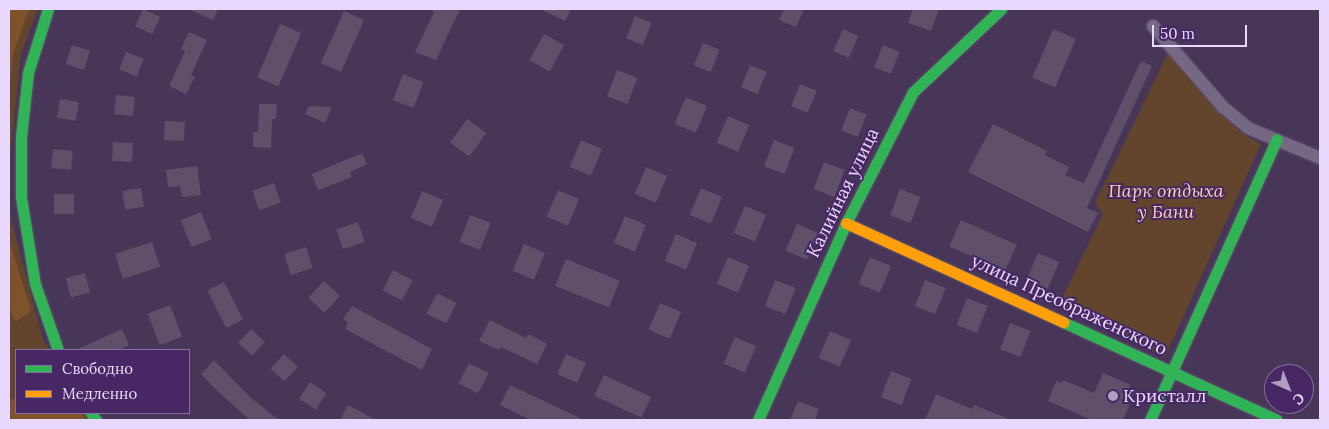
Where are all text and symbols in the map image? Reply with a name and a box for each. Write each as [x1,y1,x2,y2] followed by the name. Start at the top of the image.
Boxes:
[1154,15,1249,47] scale bar
[1160,24,1195,43] text: 50 m
[802,125,884,261] street label: Калийная улица
[1108,181,1224,223] park label: Парк отдыха у Бани
[967,250,1171,360] street label: улица Преображенского
[15,349,190,414] legend
[62,359,133,378] text: Свободно
[1264,364,1314,414] north arrow
[62,384,137,403] text: Медленно
[1123,385,1206,407] place label: Кристалл
[1289,389,1308,409] text: С
[1107,390,1119,402] marker: Кристалл

